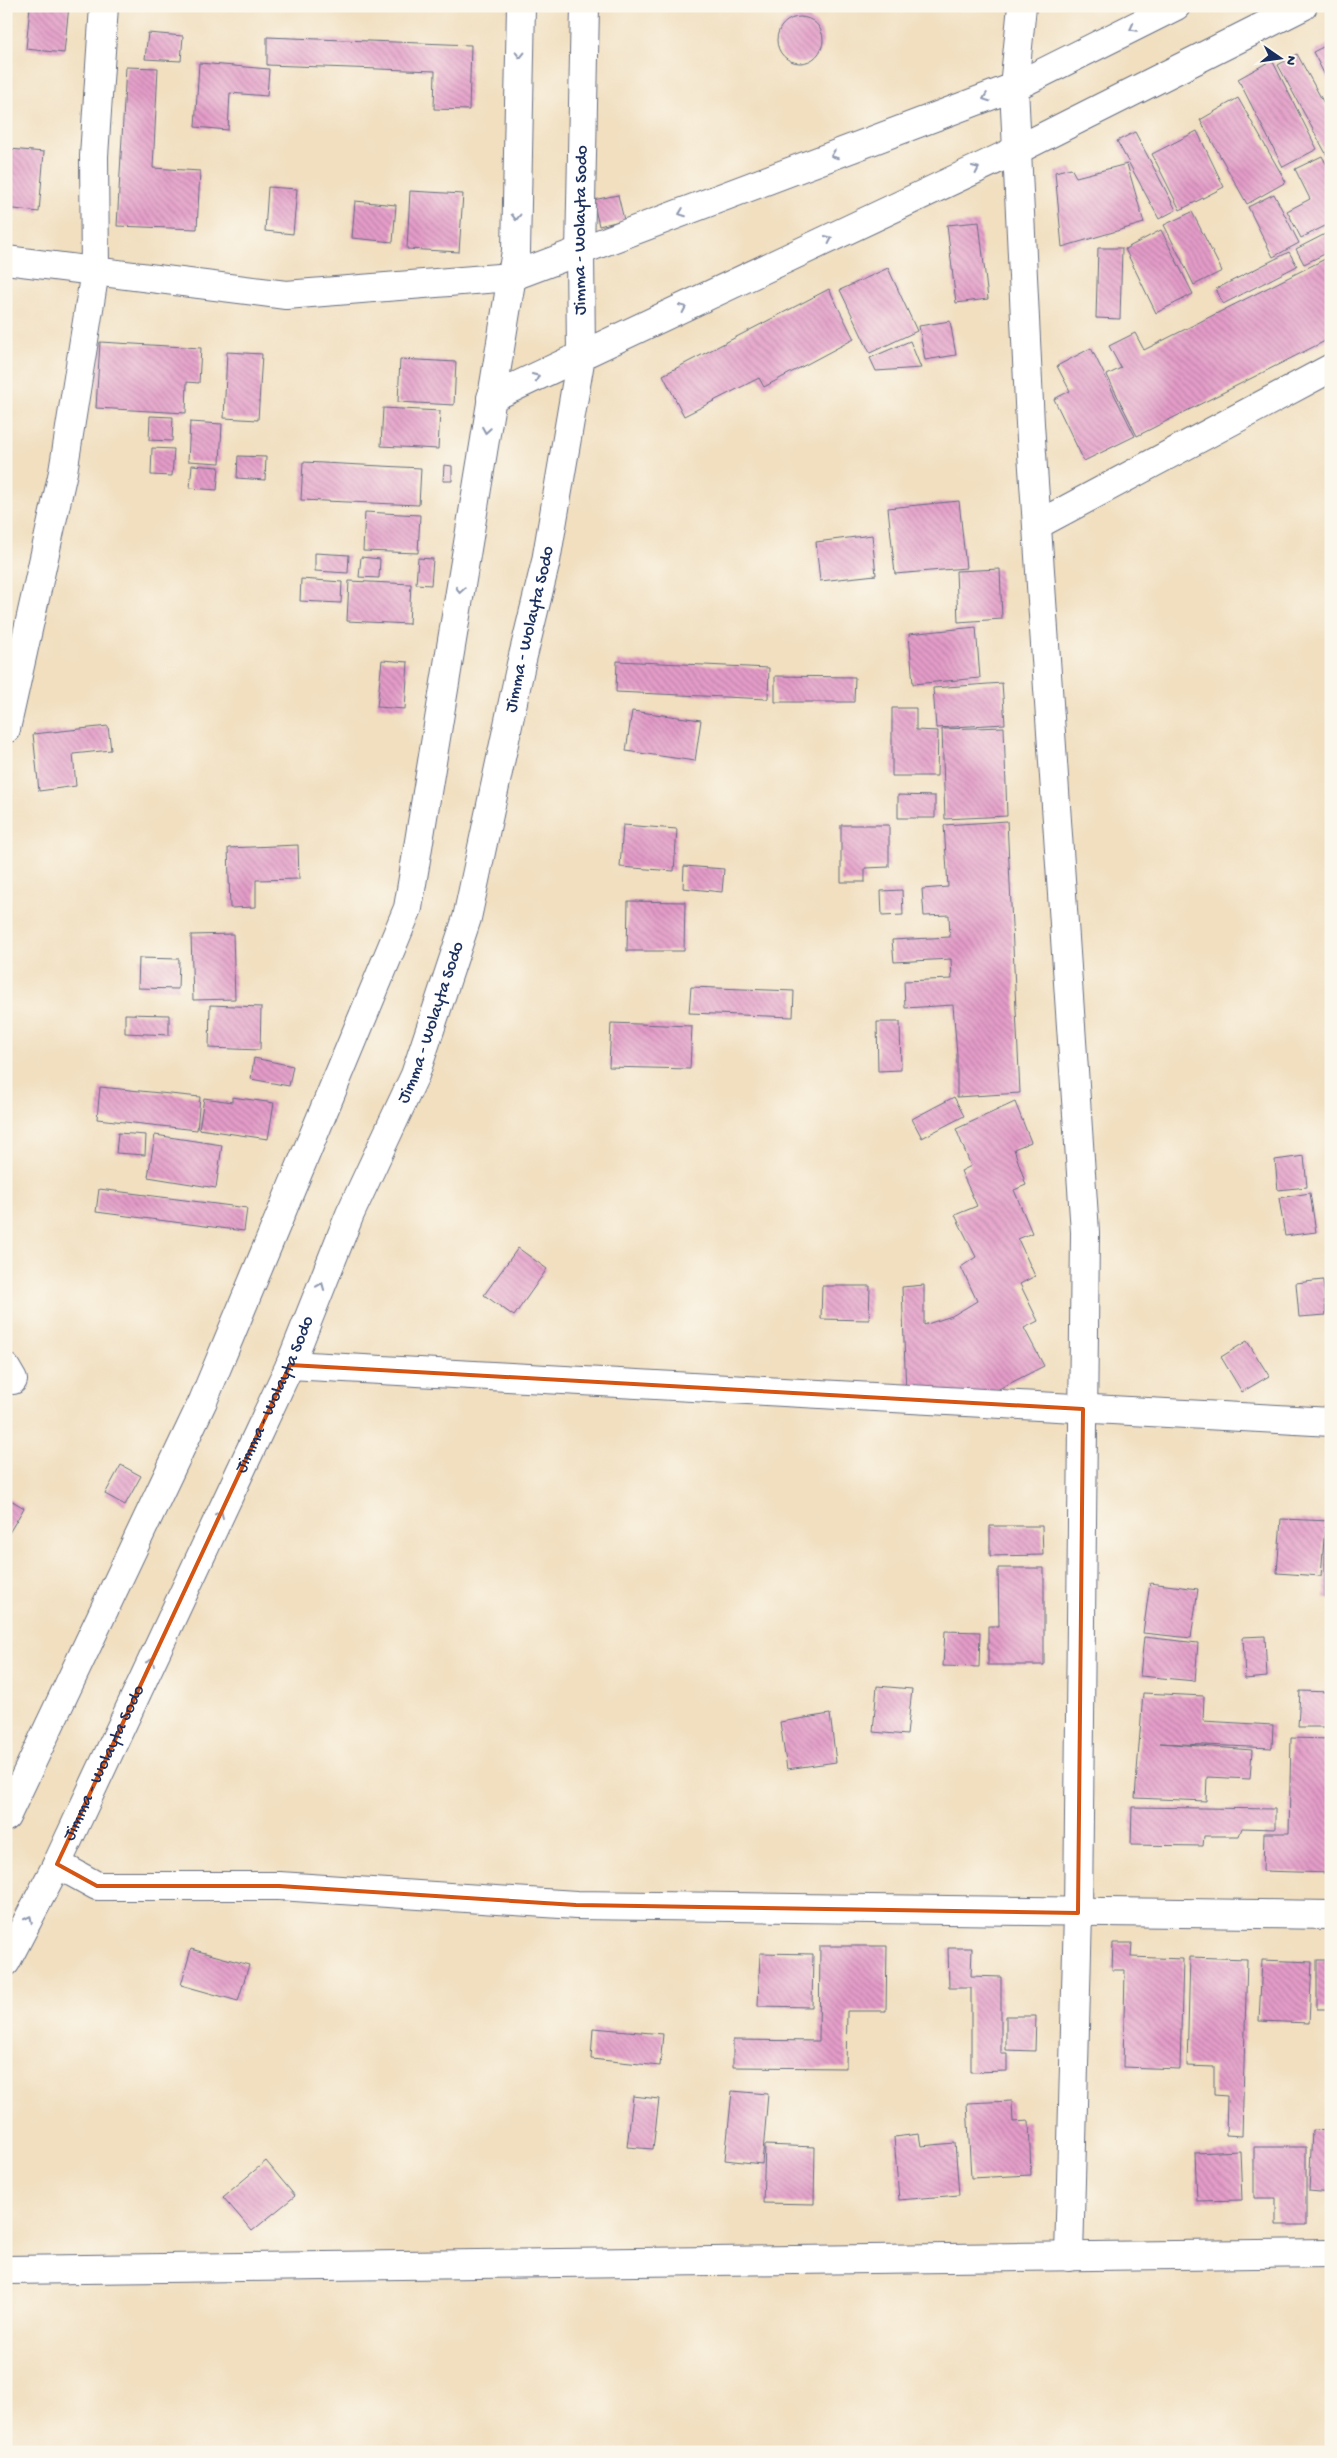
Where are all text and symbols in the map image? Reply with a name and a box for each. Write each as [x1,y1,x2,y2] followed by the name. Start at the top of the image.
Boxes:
[1129,22,1138,32] one-way arrow
[1254,32,1304,82] north arrow
[515,52,525,59] one-way arrow
[1281,54,1300,67] text: N
[982,92,991,102] one-way arrow
[569,145,593,315] street label: Jimma - Wolayta Sodo
[830,149,839,159] one-way arrow
[971,165,980,175] one-way arrow
[678,207,687,217] one-way arrow
[511,214,522,222] one-way arrow
[824,235,833,245] one-way arrow
[678,304,687,314] one-way arrow
[531,373,540,384] one-way arrow
[482,426,492,434] one-way arrow
[501,545,559,714] street label: Jimma - Wolayta Sodo
[456,586,466,595] one-way arrow
[393,939,469,1107] street label: Jimma - Wolayta Sodo
[315,1282,325,1291] one-way arrow
[230,1313,319,1476] street label: Jimma - Wolayta Sodo
[214,1510,224,1519] one-way arrow
[145,1658,156,1667] one-way arrow
[59,1682,150,1844] street label: Jimma - Wolayta Sodo
[23,1915,33,1924] one-way arrow

